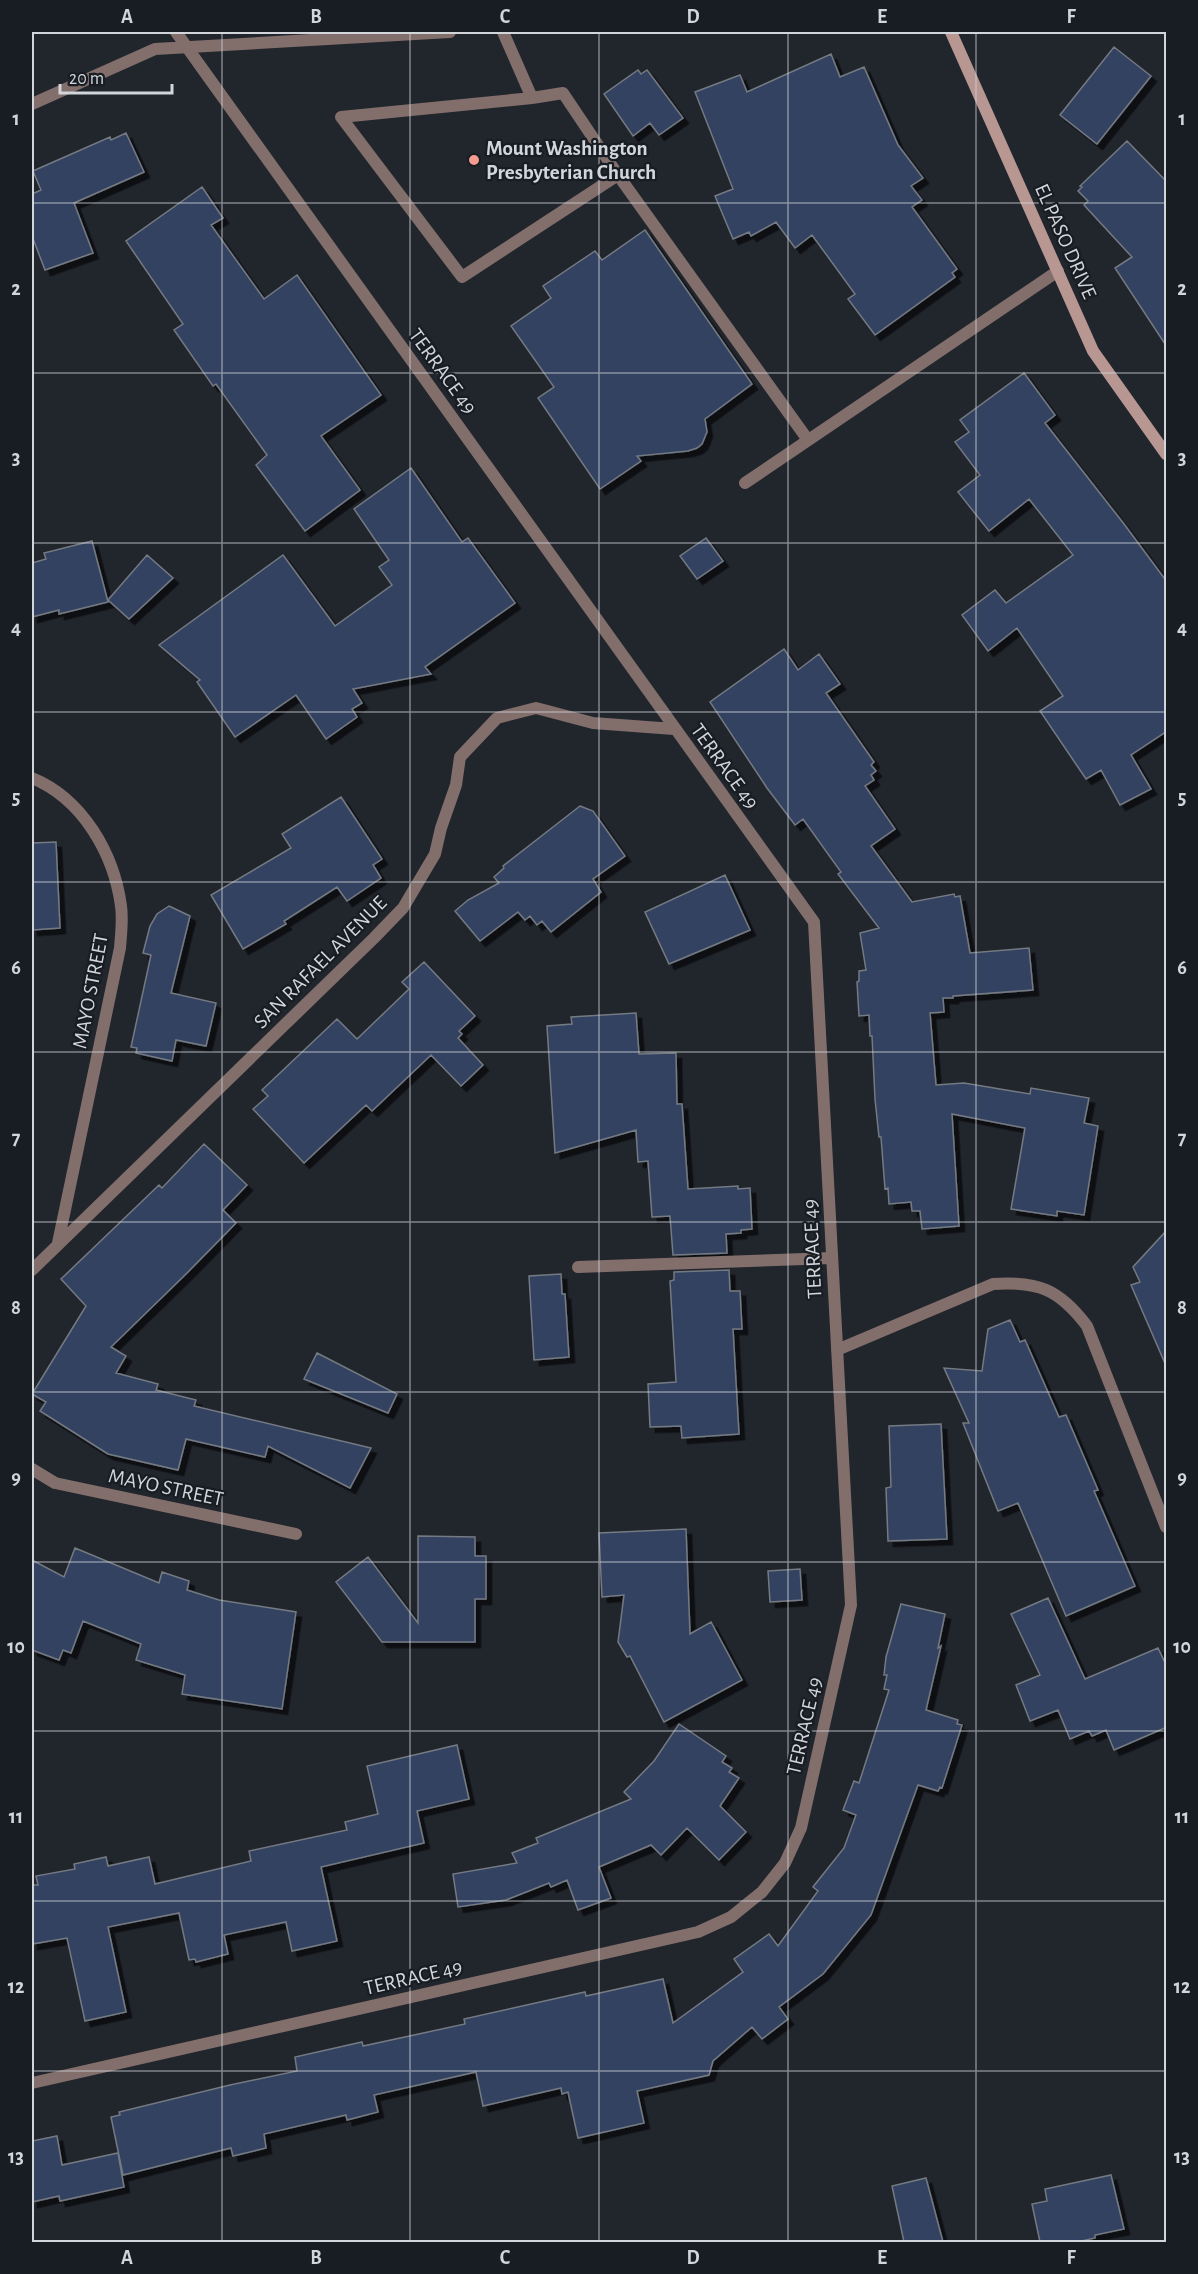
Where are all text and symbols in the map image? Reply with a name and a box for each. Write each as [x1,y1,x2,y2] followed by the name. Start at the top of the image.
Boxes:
[121,7,133,27] text: A
[310,7,322,27] text: B
[500,7,511,27] text: C
[686,7,700,27] text: D
[877,7,887,27] text: E
[1066,7,1076,27] text: F
[60,57,172,95] scale bar
[69,70,104,88] text: 20 m
[12,109,20,129] text: 1
[1178,109,1186,129] text: 1
[486,138,656,183] place label: Mount Washington Presbyterian Church
[467,153,481,167] marker: Mount Washington Presbyterian Church
[1031,181,1100,302] street label: EL PASO DRIVE
[11,279,21,299] text: 2
[1177,279,1187,299] text: 2
[405,325,480,418] street label: TERRACE 49
[12,448,20,468] text: 3
[1178,448,1186,468] text: 3
[11,618,21,638] text: 4
[1177,618,1187,638] text: 4
[687,720,762,813] street label: TERRACE 49
[12,788,20,808] text: 5
[1178,788,1186,808] text: 5
[250,892,391,1033] street label: SAN RAFAEL AVENUE
[69,932,112,1050] street label: MAYO STREET
[11,958,21,978] text: 6
[1177,958,1187,978] text: 6
[12,1128,21,1148] text: 7
[1178,1128,1187,1148] text: 7
[799,1198,826,1299] street label: TERRACE 49
[11,1298,21,1318] text: 8
[1177,1298,1187,1318] text: 8
[107,1465,225,1510] street label: MAYO STREET
[11,1468,21,1488] text: 9
[1177,1468,1187,1488] text: 9
[7,1637,25,1657] text: 10
[1173,1637,1191,1657] text: 10
[783,1675,826,1777] street label: TERRACE 49
[9,1807,23,1827] text: 11
[1175,1807,1189,1827] text: 11
[362,1956,464,1999] street label: TERRACE 49
[8,1977,24,1997] text: 12
[1174,1977,1190,1997] text: 12
[8,2147,24,2167] text: 13
[1174,2147,1190,2167] text: 13
[121,2248,133,2268] text: A
[310,2248,322,2268] text: B
[500,2248,511,2268] text: C
[686,2248,700,2268] text: D
[877,2248,887,2268] text: E
[1066,2248,1076,2268] text: F

